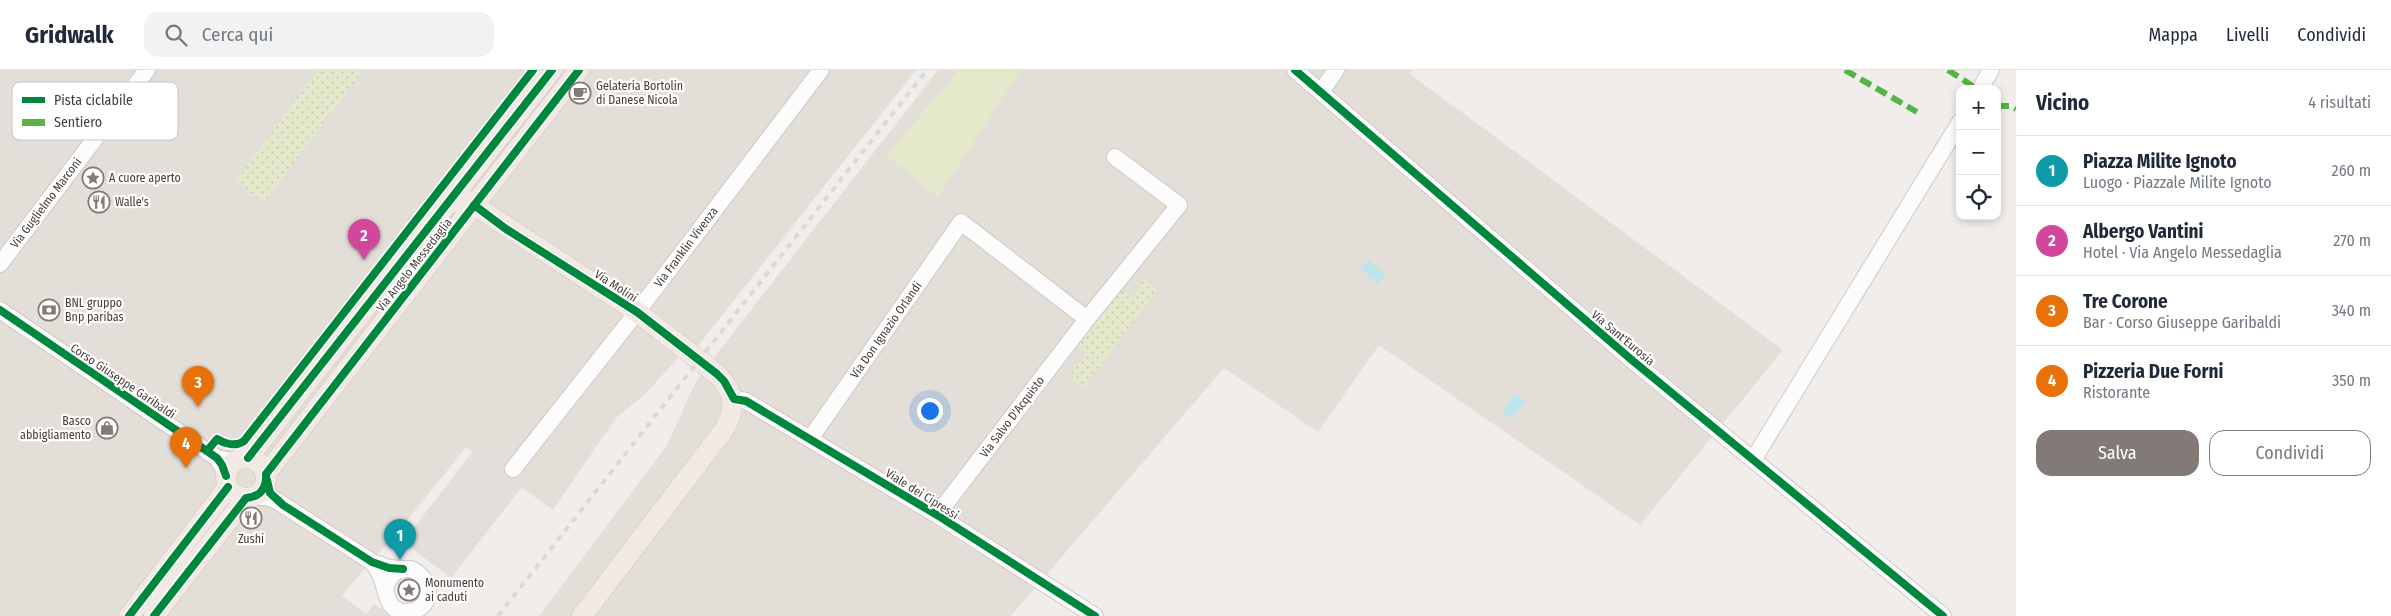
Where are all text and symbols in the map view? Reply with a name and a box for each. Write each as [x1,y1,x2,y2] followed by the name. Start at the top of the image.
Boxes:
[144,12,494,57] search box
[25,21,114,49] text: Gridwalk
[162,21,190,49] icon: search
[202,23,273,46] text: Cerca qui
[2149,24,2198,46] text: Mappa
[2226,24,2269,46] text: Livelli
[2297,24,2366,46] text: Condividi
[596,79,683,107] place label: Gelateria Bortolin di Danese Nicola
[568,81,592,105] cafe icon: Gelateria Bortolin di Danese Nicola
[12,82,178,140] legend
[1956,85,2001,220] map controls
[1956,85,2001,130] button: +
[2036,90,2089,116] text: Vicino
[54,92,133,109] text: Pista ciclabile
[2308,93,2371,112] text: 4 risultati
[54,114,102,131] text: Sentiero
[1956,130,2001,175] button: −
[2083,150,2237,173] text: Piazza Milite Ignoto
[8,155,84,251] street label: Via Guglielmo Marconi
[2049,161,2055,180] text: 1
[2332,161,2371,180] text: 260 m
[81,166,105,190] place icon: A cuore aperto
[109,171,181,185] place label: A cuore aperto
[2083,173,2272,192] text: Luogo · Piazzale Milite Ignoto
[1956,175,2001,220] button: locate
[87,190,111,214] restaurant icon: Walle's
[115,195,149,209] place label: Walle's
[651,204,721,290] street label: Via Franklin Vivenza
[373,215,455,314] street label: Via Angelo Messedaglia
[348,219,380,260] pin: 2
[2083,220,2203,243] text: Albergo Vantini
[2048,231,2056,250] text: 2
[2333,231,2371,250] text: 270 m
[2083,243,2282,262] text: Hotel · Via Angelo Messedaglia
[592,267,640,305] street label: Via Molini
[847,279,925,381] street label: Via Don Ignazio Orlandi
[2083,290,2168,313] text: Tre Corone
[65,296,124,324] place label: BNL gruppo Bnp paribas
[37,298,61,322] bank icon: BNL gruppo Bnp paribas
[2048,301,2056,320] text: 3
[2332,301,2371,320] text: 340 m
[1589,308,1657,369] street label: Via Sant'Eurosia
[2083,313,2281,332] text: Bar · Corso Giuseppe Garibaldi
[68,341,178,421] street label: Corso Giuseppe Garibaldi
[2083,360,2223,383] text: Pizzeria Due Forni
[182,366,214,407] pin: 3
[2048,371,2056,390] text: 4
[2332,371,2371,390] text: 350 m
[977,374,1047,460] street label: Via Salvo D'Acquisto
[2083,383,2150,402] text: Ristorante
[917,398,943,424] your location
[20,414,91,442] place label: Basco abbigliamento
[95,416,119,440] shop icon: Basco abbigliamento
[170,427,202,468] pin: 4
[2036,430,2199,476] button: Salva
[2209,430,2371,476] button: Condividi
[883,466,961,522] street label: Viale dei Cipressi
[239,506,263,530] restaurant icon: Zushi
[384,519,416,560] pin: 1
[238,532,264,546] place label: Zushi
[425,576,484,604] place label: Monumento ai caduti
[397,578,421,602] place icon: Monumento ai caduti

